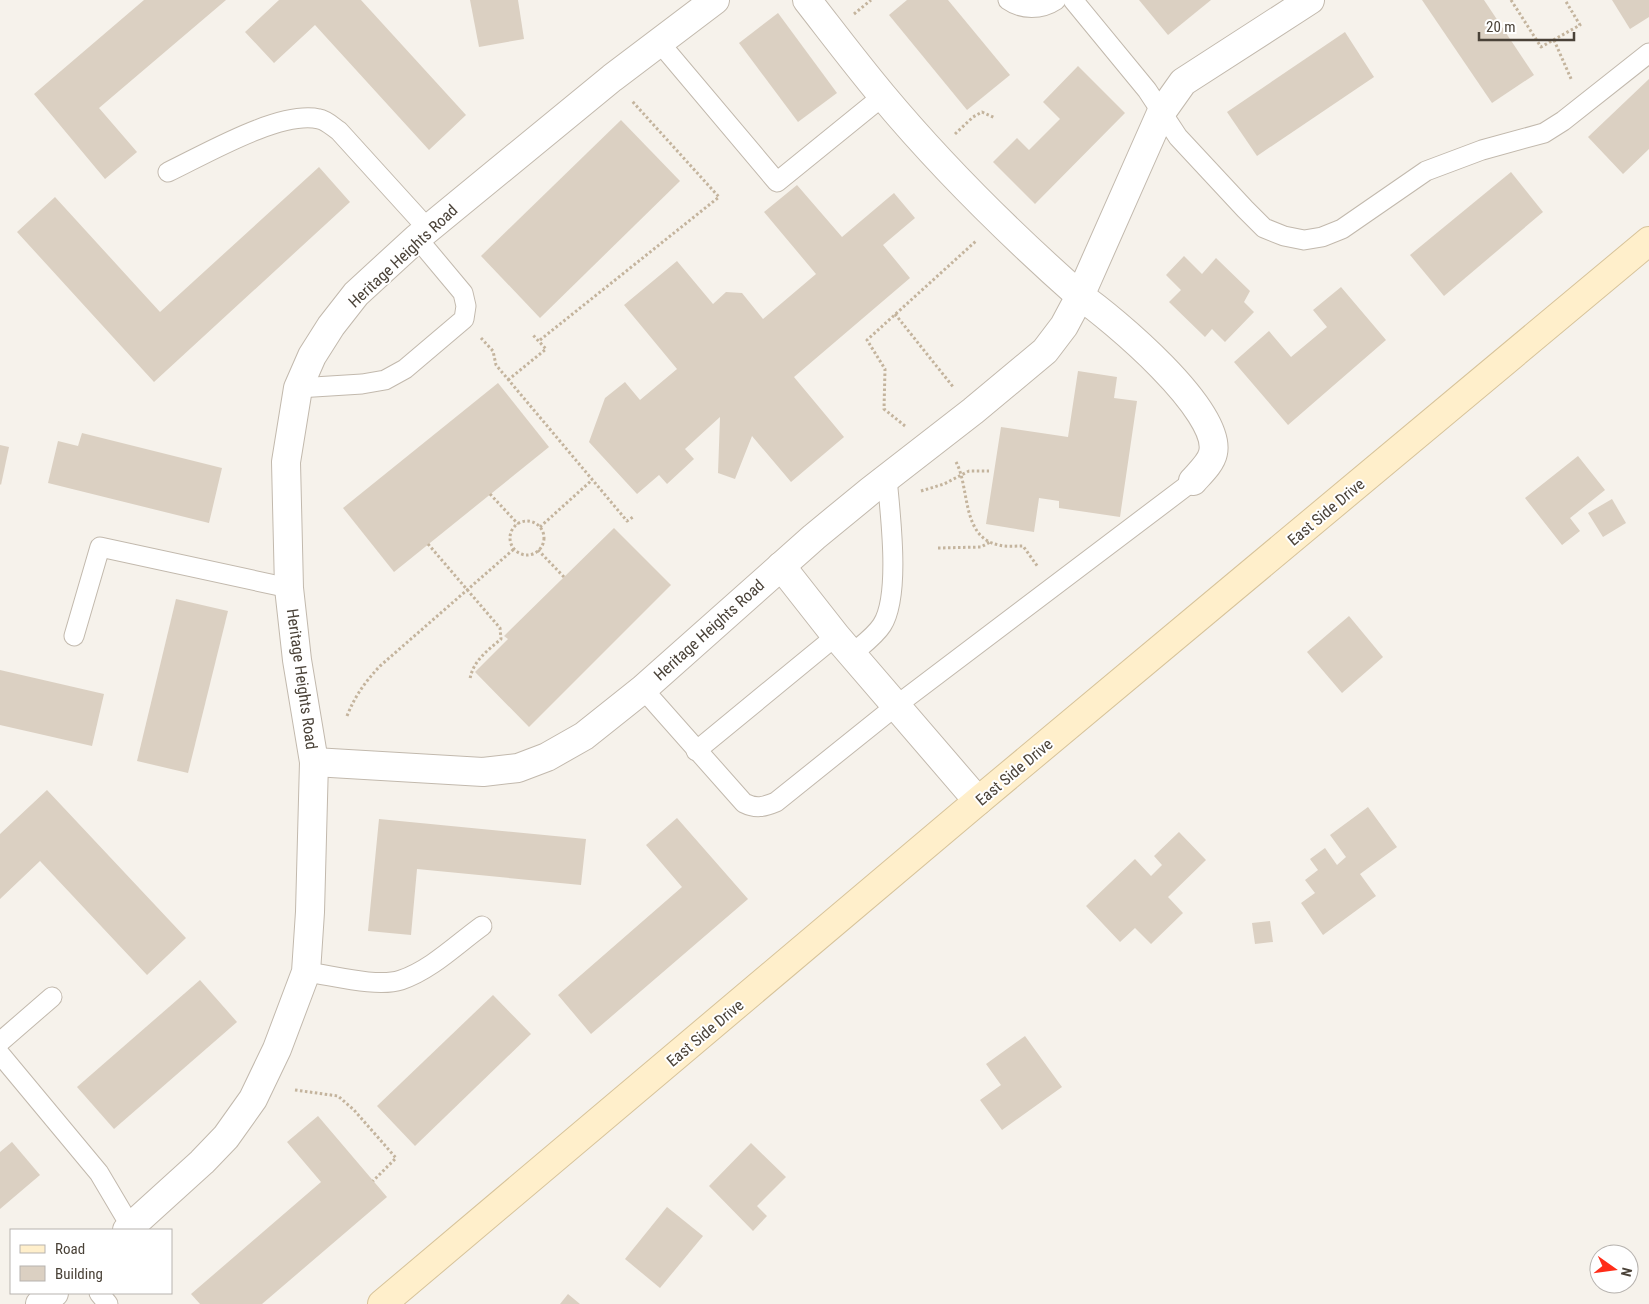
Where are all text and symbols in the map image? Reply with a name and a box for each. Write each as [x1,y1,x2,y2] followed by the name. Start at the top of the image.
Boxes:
[1479,10,1574,42] scale bar
[1486,18,1516,36] text: 20 m
[345,201,461,311] street label: Heritage Heights Road
[1284,474,1368,550] street label: East Side Drive
[650,575,768,685] street label: Heritage Heights Road
[283,607,321,751] street label: Heritage Heights Road
[972,734,1056,810] street label: East Side Drive
[663,995,747,1071] street label: East Side Drive
[10,1229,172,1294] legend
[55,1240,85,1258] text: Road
[1589,1244,1639,1294] north arrow
[55,1265,103,1283] text: Building
[1618,1266,1635,1278] text: N

